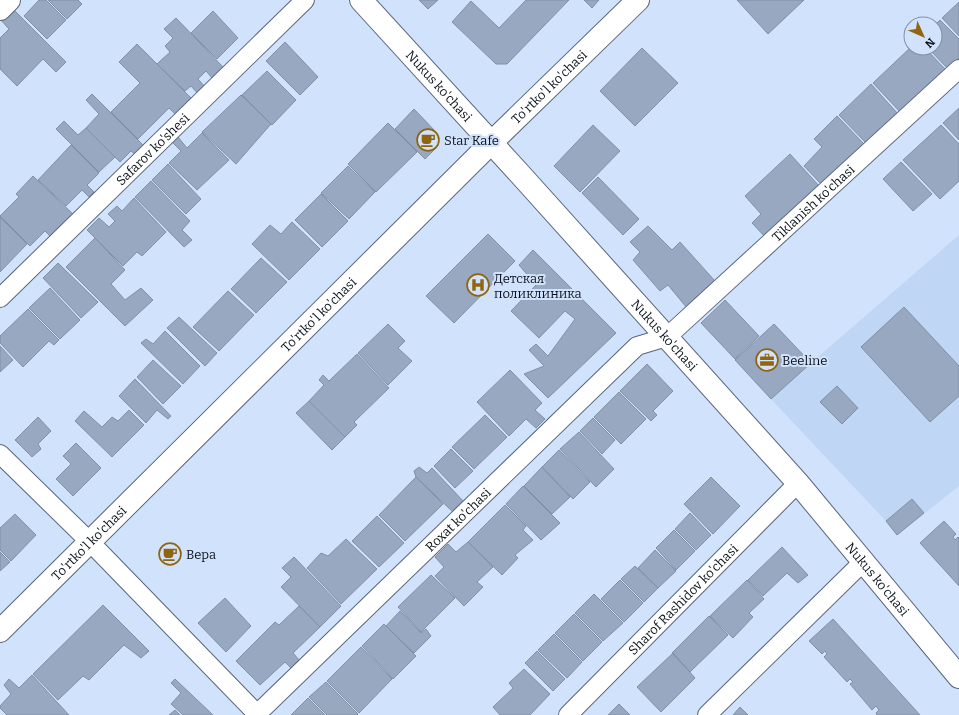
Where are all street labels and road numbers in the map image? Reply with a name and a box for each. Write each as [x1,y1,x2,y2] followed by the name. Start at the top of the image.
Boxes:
[403,47,475,125] street label: Nukus ko'chasi
[508,47,590,127] street label: To'rtko'l ko'chasi
[113,110,192,188] street label: Safarov ko'shesi
[769,162,858,245] street label: Tiklanish ko'chasi
[278,274,359,355] street label: To'rtko'l ko'chasi
[628,296,700,374] street label: Nukus ko'chasi
[422,485,494,555] street label: Roxat ko'chasi
[49,503,130,584] street label: To'rtko'l ko'chasi
[842,540,912,619] street label: Nukus ko'chasi
[625,541,741,658] street label: Sharof Rashidov ko'chasi

